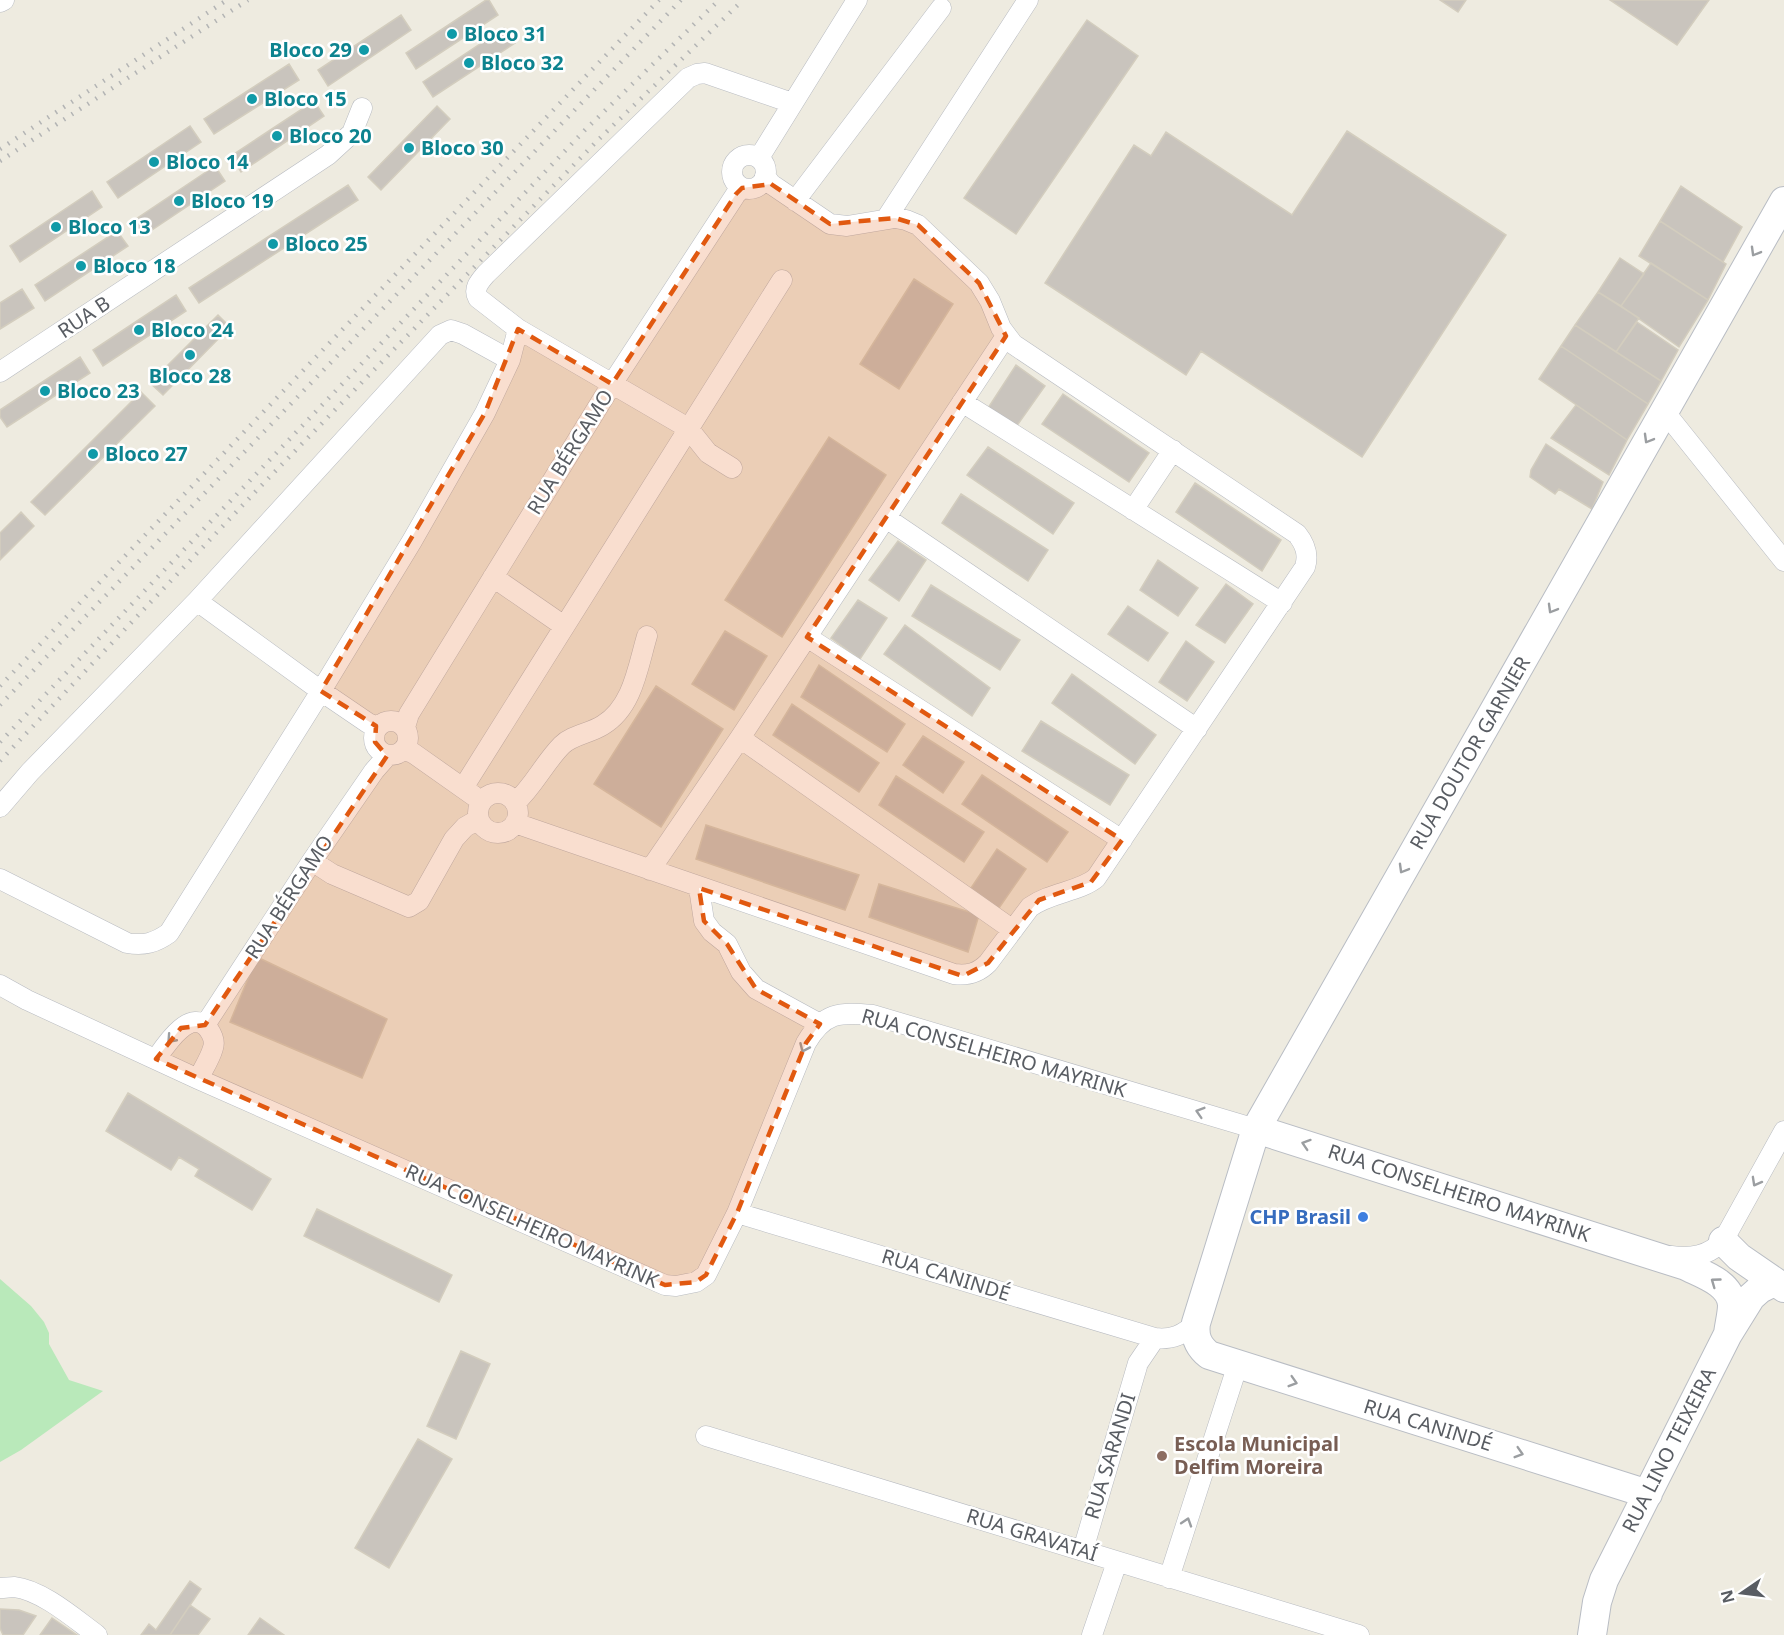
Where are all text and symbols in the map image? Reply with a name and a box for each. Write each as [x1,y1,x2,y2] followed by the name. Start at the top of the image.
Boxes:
[464,20,547,47] place label: Bloco 31
[445,27,459,41] marker: Bloco 31
[269,36,352,63] place label: Bloco 29
[357,43,371,57] marker: Bloco 29
[481,49,564,76] place label: Bloco 32
[462,56,476,70] marker: Bloco 32
[264,85,347,112] place label: Bloco 15
[245,92,259,106] marker: Bloco 15
[289,122,372,149] place label: Bloco 20
[270,129,284,143] marker: Bloco 20
[421,134,504,161] place label: Bloco 30
[402,141,416,155] marker: Bloco 30
[166,148,249,175] place label: Bloco 14
[147,155,161,169] marker: Bloco 14
[191,187,274,214] place label: Bloco 19
[172,194,186,208] marker: Bloco 19
[68,213,151,240] place label: Bloco 13
[49,220,63,234] marker: Bloco 13
[285,230,368,257] place label: Bloco 25
[266,237,280,251] marker: Bloco 25
[1751,245,1762,256] one-way arrow
[93,252,176,279] place label: Bloco 18
[74,259,88,273] marker: Bloco 18
[52,289,115,344] street label: RUA B
[151,316,234,343] place label: Bloco 24
[132,323,146,337] marker: Bloco 24
[183,348,197,362] marker: Bloco 28
[149,362,231,389] place label: Bloco 28
[57,377,140,404] place label: Bloco 23
[38,384,52,398] marker: Bloco 23
[520,384,619,519] street label: RUA BÉRGAMO
[1644,433,1655,443] one-way arrow
[105,440,188,467] place label: Bloco 27
[86,447,100,461] marker: Bloco 27
[1547,603,1559,613] one-way arrow
[1403,651,1536,854] street label: RUA DOUTOR GARNIER
[238,830,339,964] street label: RUA BÉRGAMO
[1399,863,1411,874] one-way arrow
[859,1002,1130,1103] street label: RUA CONSELHEIRO MAYRINK
[167,1032,178,1043] one-way arrow
[800,1042,812,1053] one-way arrow
[1195,1107,1206,1119] one-way arrow
[1325,1137,1594,1248] street label: RUA CONSELHEIRO MAYRINK
[1301,1139,1312,1152] one-way arrow
[401,1157,664,1294] street label: RUA CONSELHEIRO MAYRINK
[1752,1176,1763,1186] one-way arrow
[1249,1203,1351,1230] place label: CHP Brasil
[1356,1210,1370,1224] marker: CHP Brasil
[879,1242,1014,1307] street label: RUA CANINDÉ
[1711,1279,1722,1290] one-way arrow
[1615,1362,1722,1537] street label: RUA LINO TEIXEIRA
[1287,1375,1298,1387] one-way arrow
[1078,1390,1141,1522] street label: RUA SARANDI
[1361,1392,1496,1457] street label: RUA CANINDÉ
[1174,1430,1339,1480] place label: Escola Municipal Delfim Moreira
[1513,1446,1524,1458] one-way arrow
[1155,1449,1169,1463] marker: Escola Municipal Delfim Moreira
[963,1502,1101,1567] street label: RUA GRAVATAÍ
[1180,1517,1192,1528] one-way arrow
[1712,1563,1772,1623] north arrow
[1715,1588,1740,1606] text: N

